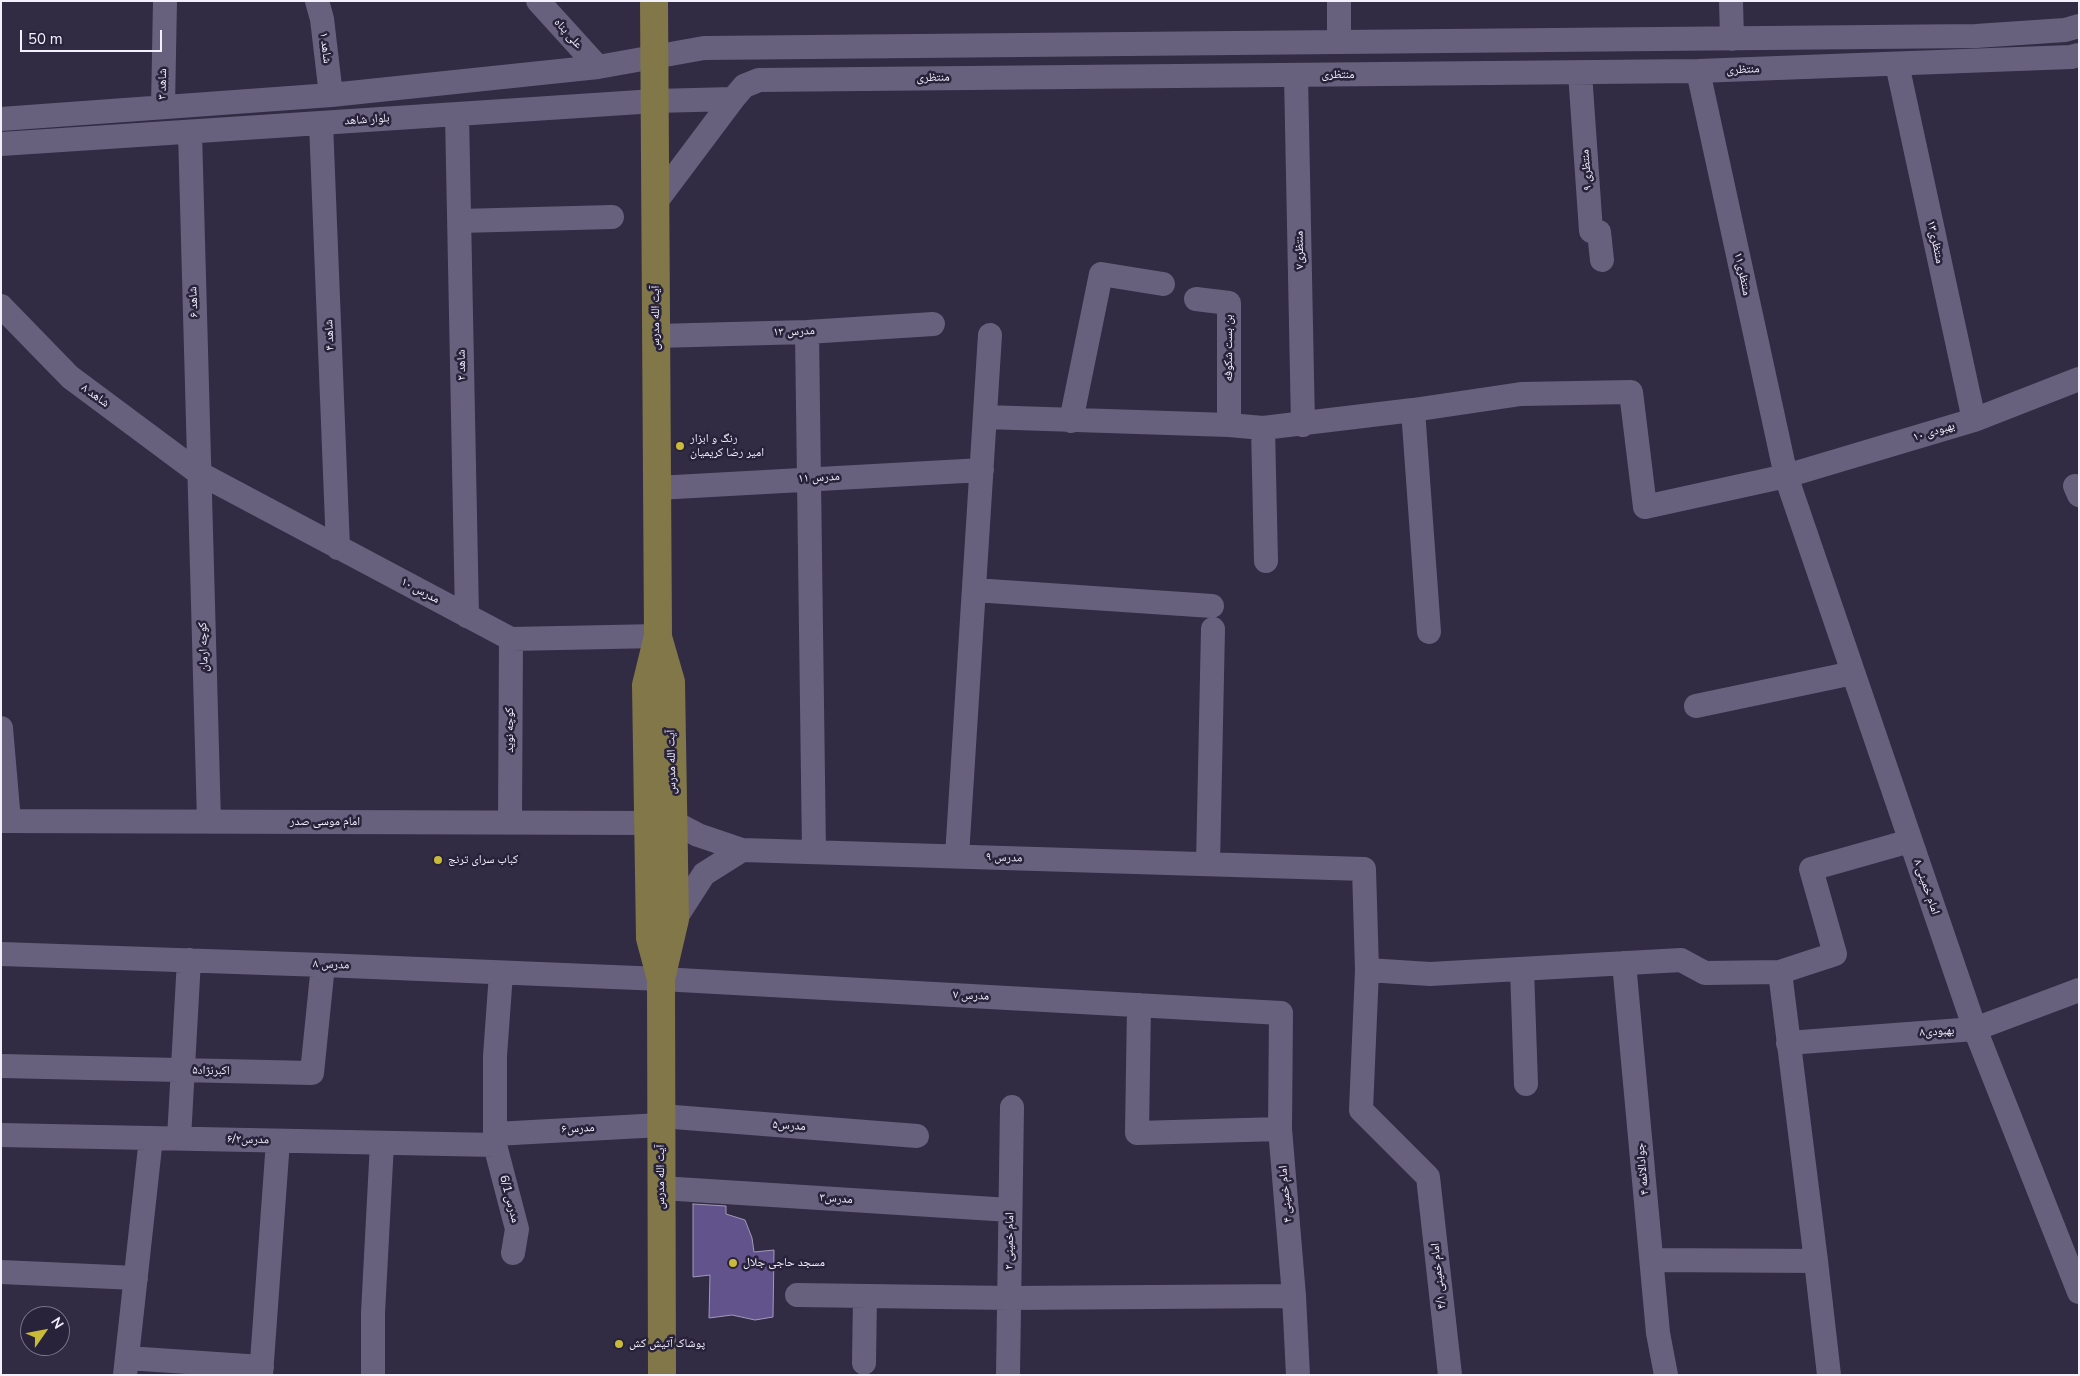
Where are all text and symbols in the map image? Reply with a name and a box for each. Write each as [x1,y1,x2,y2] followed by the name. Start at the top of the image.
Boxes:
[551,16,585,52] street label: علی پناه
[22,20,165,52] scale bar
[28,29,63,49] text: 50 m
[316,32,334,64] street label: شاهد ۱
[1726,62,1760,78] street label: منتظری
[156,68,170,100] street label: شاهد ۳
[1321,68,1355,82] street label: منتظری
[916,71,950,85] street label: منتظری
[344,111,390,129] street label: بلوار شاهد
[1578,149,1596,191] street label: منتظری ۹
[1923,219,1947,265] street label: منتظری۱۳
[1292,231,1308,269] street label: منتظری۷
[1730,251,1754,297] street label: منتظری۱۱
[186,286,202,318] street label: شاهد ۶
[649,286,663,350] street label: آیت الله مدرس
[1222,314,1236,382] street label: بن بست شکوفه
[322,319,338,351] street label: شاهد ۴
[773,324,815,340] street label: مدرس ۱۳
[455,349,469,381] street label: شاهد ۲
[78,381,112,411] street label: شاهد ۸
[1911,419,1957,445] street label: بهبودی ۱۰
[690,432,764,460] place label: رنگ و ابزار امیر رضا کریمیان
[674,440,686,452] marker: رنگ و ابزار امیر رضا کریمیان
[798,470,840,486] street label: مدرس ۱۱
[398,575,442,607] street label: مدرس ۱۰
[196,622,212,672] street label: کوچه ارمان
[503,707,517,753] street label: کوچه نوید
[664,730,680,794] street label: آیت الله مدرس
[290,815,360,829] street label: امام موسی صدر
[986,850,1022,866] street label: مدرس ۹
[448,853,518,867] place label: کباب سرای ترنج
[432,854,444,866] marker: کباب سرای ترنج
[1910,857,1942,917] street label: امام خمینی ۸
[313,957,349,973] street label: مدرس ۸
[952,988,990,1004] street label: مدرس ۷
[1919,1024,1955,1040] street label: بهبودی۸
[192,1063,230,1079] street label: اکبرنژاد۵
[772,1118,806,1134] street label: مدرس۵
[561,1121,595,1137] street label: مدرس۶
[227,1132,269,1148] street label: مدرس۶/۲
[1634,1142,1652,1196] street label: جوادالائمه ۴
[654,1145,668,1209] street label: آیت الله مدرس
[1276,1165,1296,1223] street label: امام خمینی ۴
[496,1174,522,1224] street label: مدرس 6/1
[819,1191,853,1207] street label: مدرس۳
[1002,1212,1018,1270] street label: امام خمینی ۲
[1428,1242,1450,1310] street label: امام خمینی ۴/۱
[743,1256,825,1270] place label: مسجد حاجی جلال
[727,1257,739,1269] marker: مسجد حاجی جلال
[20,1306,70,1356] north arrow
[46,1314,68,1333] text: N
[629,1337,705,1351] place label: پوشاک آتیش کش
[613,1338,625,1350] marker: پوشاک آتیش کش

